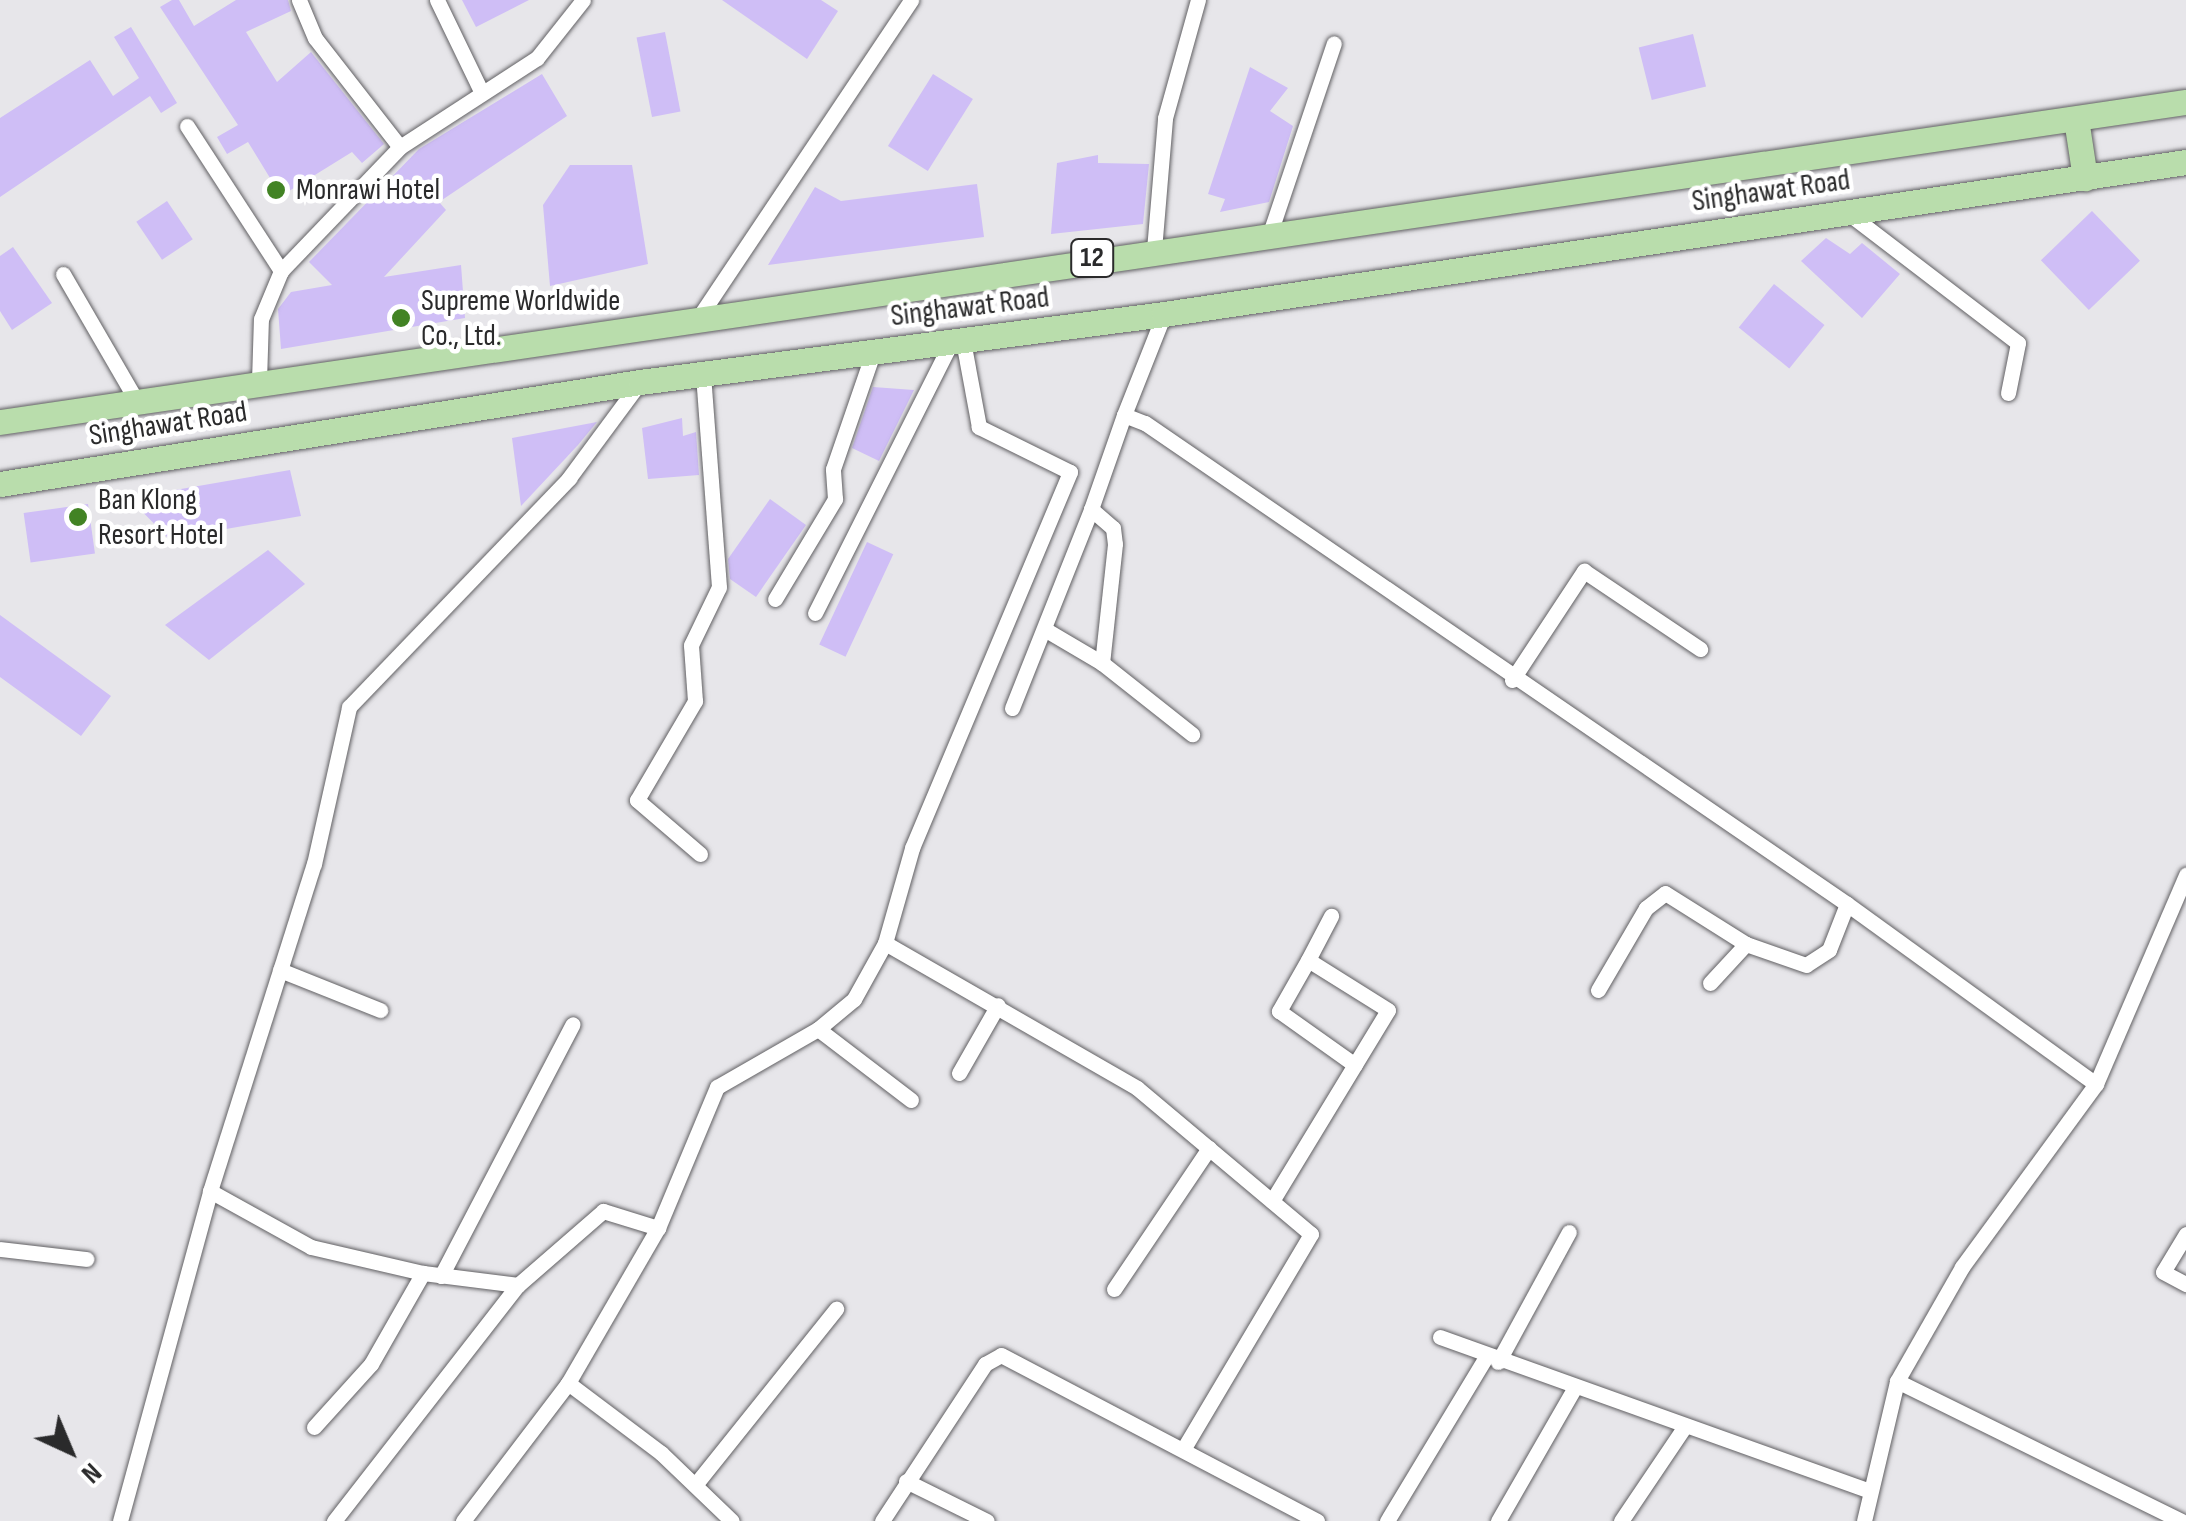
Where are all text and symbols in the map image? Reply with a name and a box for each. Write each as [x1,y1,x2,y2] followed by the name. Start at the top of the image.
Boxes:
[1690,162,1852,220] street label: Singhawat Road
[296,172,440,208] place label: Monrawi Hotel
[265,179,287,201] marker: Monrawi Hotel
[1070,235,1114,281] road number: 12
[889,279,1051,335] street label: Singhawat Road
[421,283,620,354] place label: Supreme Worldwide Co., Ltd.
[390,307,412,329] marker: Supreme Worldwide Co., Ltd.
[86,394,250,454] street label: Singhawat Road
[98,482,224,552] place label: Ban Klong Resort Hotel
[67,506,89,528] marker: Ban Klong Resort Hotel
[20,1401,120,1501] north arrow
[74,1456,108,1490] text: N

